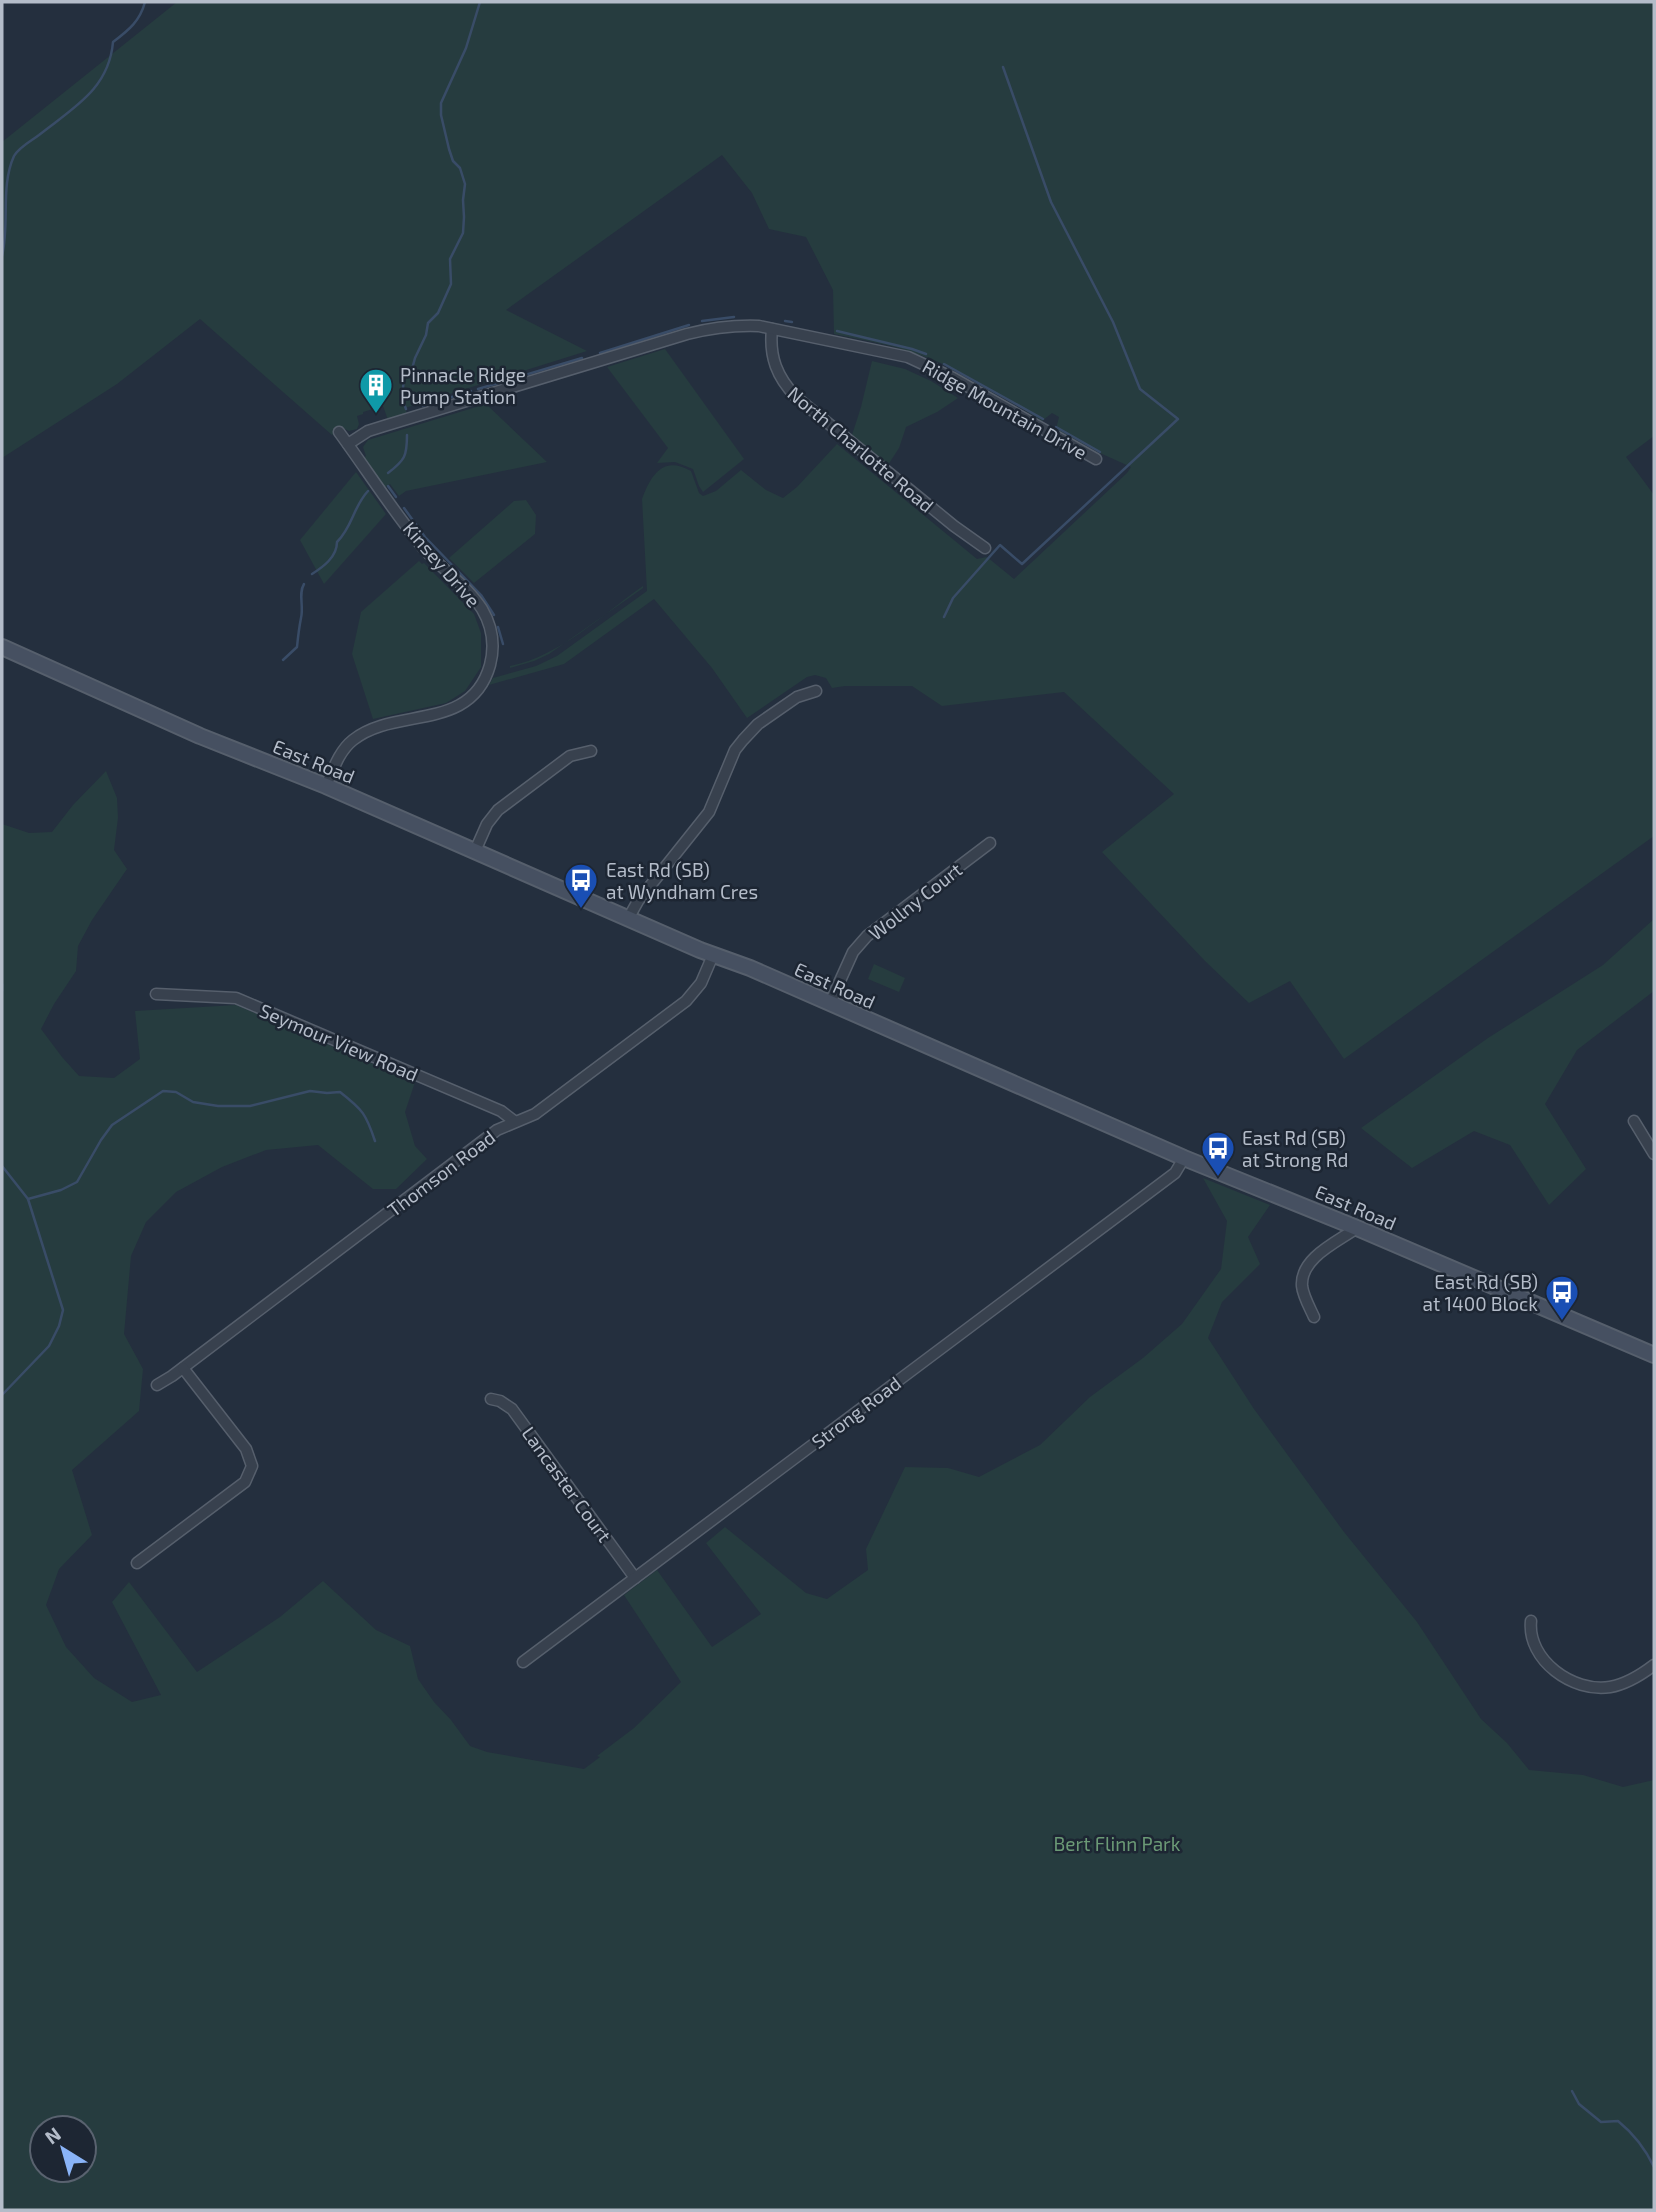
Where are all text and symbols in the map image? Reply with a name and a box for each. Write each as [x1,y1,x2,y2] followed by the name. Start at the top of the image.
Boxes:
[919,354,1091,464] street label: Ridge Mountain Drive
[400,363,526,408] place label: Pinnacle Ridge Pump Station
[357,366,395,415] building icon: Pinnacle Ridge Pump Station
[783,381,939,517] street label: North Charlotte Road
[399,517,485,611] street label: Kinsey Drive
[270,734,358,788] street label: East Road
[864,857,966,945] street label: Wollny Court
[606,858,758,903] place label: East Rd (SB) at Wyndham Cres
[562,861,600,910] bus stop icon: East Rd (SB) at Wyndham Cres
[791,957,879,1013] street label: East Road
[256,998,422,1086] street label: Seymour View Road
[383,1125,499,1221] street label: Thomson Road
[1242,1126,1348,1171] place label: East Rd (SB) at Strong Rd
[1199,1129,1237,1178] bus stop icon: East Rd (SB) at Strong Rd
[1312,1180,1400,1234] street label: East Road
[1423,1270,1538,1315] place label: East Rd (SB) at 1400 Block
[1543,1273,1581,1322] bus stop icon: East Rd (SB) at 1400 Block
[807,1371,905,1453] street label: Strong Road
[517,1422,617,1546] street label: Lancaster Court
[1054,1832,1181,1855] park label: Bert Flinn Park
[28,2114,98,2184] north arrow
[40,2122,65,2148] text: N

